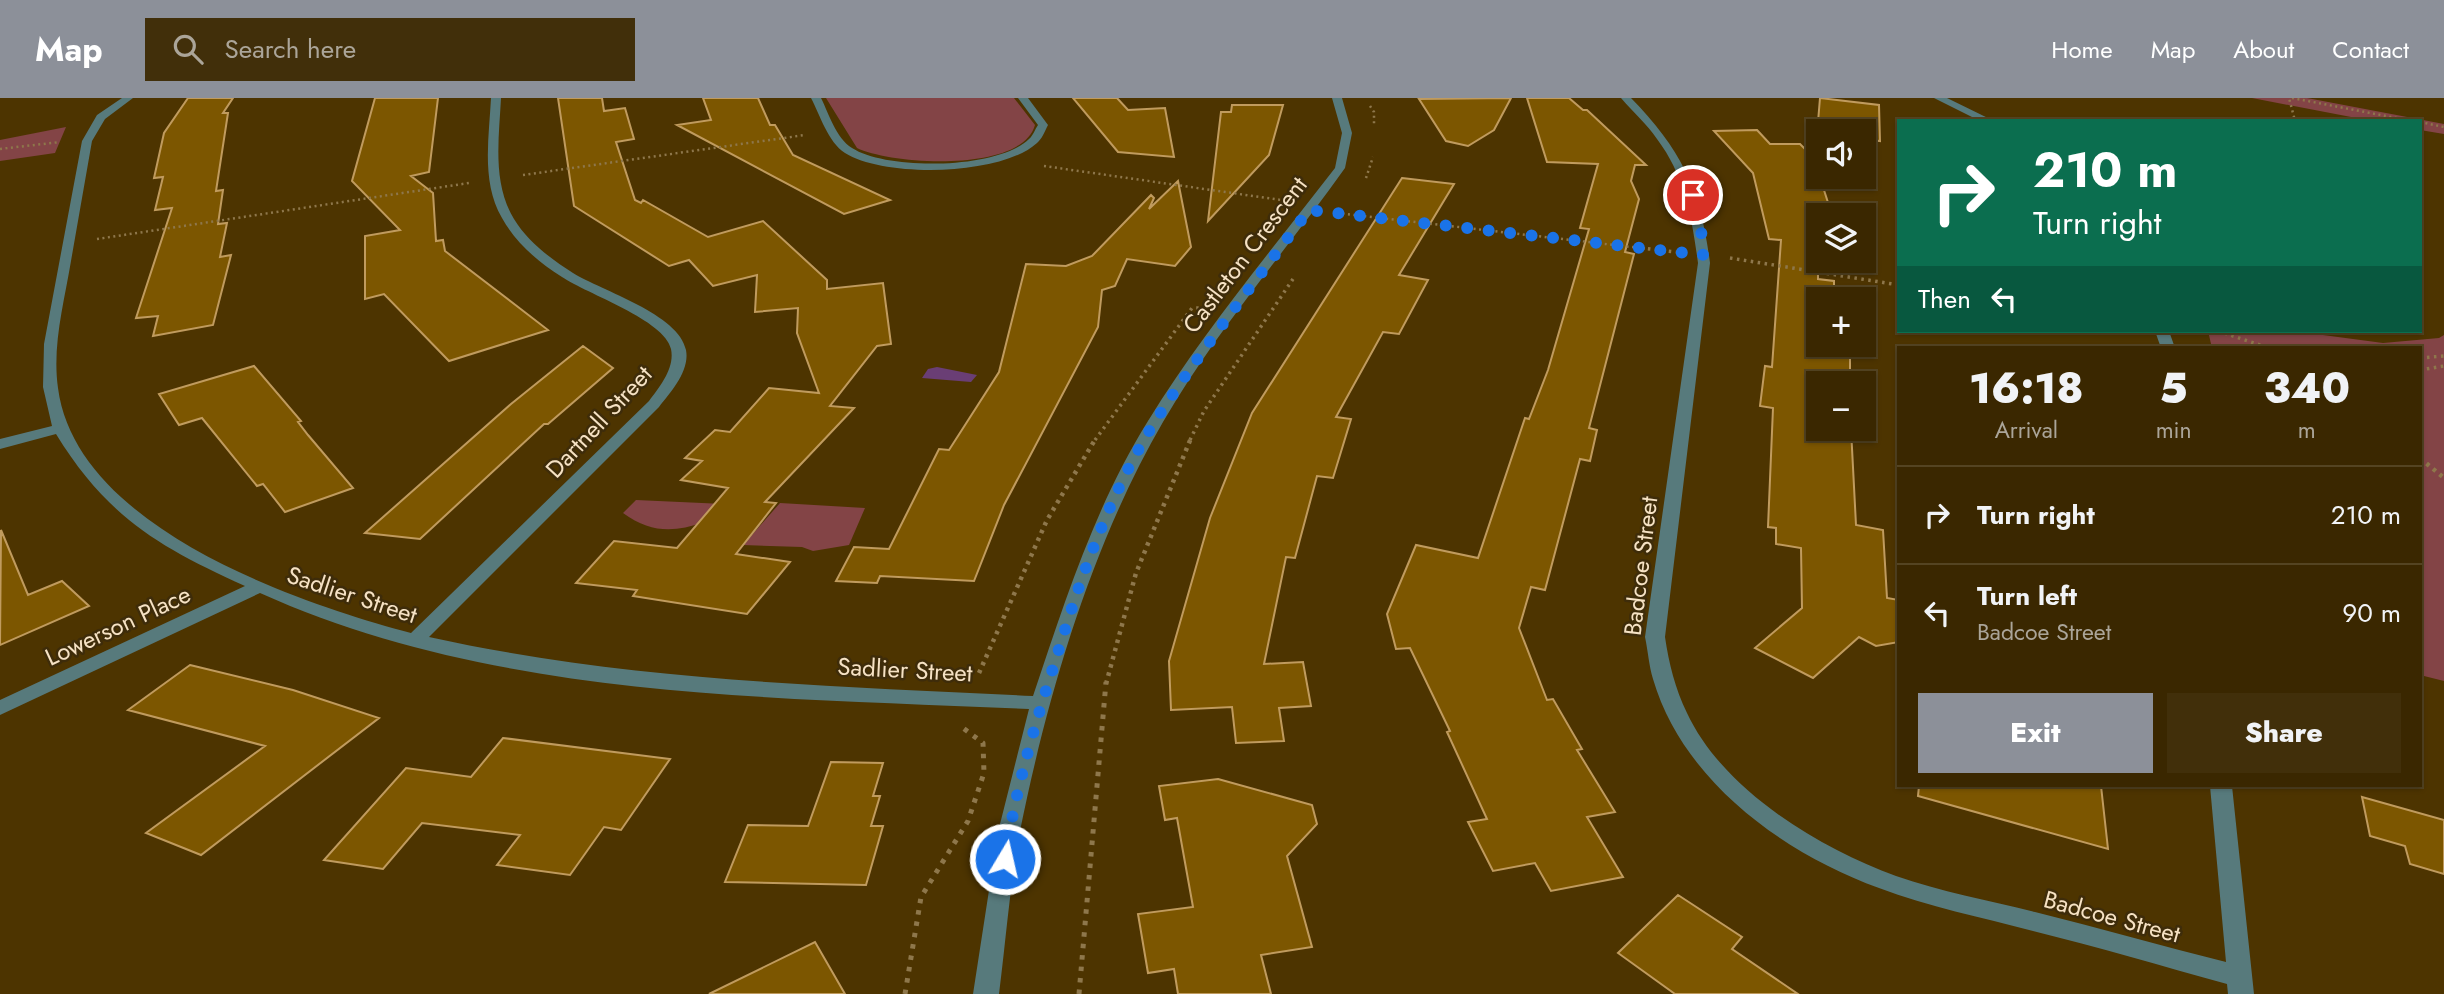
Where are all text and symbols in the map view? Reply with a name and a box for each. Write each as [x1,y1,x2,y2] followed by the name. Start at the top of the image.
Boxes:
[145,18,635,81] search box
[35,26,103,73] text: Map
[169,30,207,68] icon: search
[225,30,356,68] text: Search here
[2051,32,2113,67] text: Home
[2151,32,2195,67] text: Map
[2233,32,2294,67] text: About
[2332,32,2409,67] text: Contact
[1806,119,1876,441] map controls
[1806,119,1876,189] button: sound
[2033,135,2177,205] text: 210 m
[1918,147,2009,238] icon: right
[1663,165,1723,225] pin
[1174,169,1315,341] street label: Castleton Crescent
[1674,176,1712,214] icon: arrive
[2033,200,2162,246] text: Turn right
[1806,203,1876,273] button: layers
[1918,280,1971,318] text: Then
[1985,280,2023,318] icon: left
[1806,287,1876,357] button: +
[537,358,660,486] street label: Dartnell Street
[1969,358,2084,419] text: 16:18
[2160,358,2188,419] text: 5
[2264,358,2350,419] text: 340
[1806,371,1876,441] button: −
[1995,413,2058,447] text: Arrival
[2156,413,2192,447] text: min
[2298,413,2316,447] text: m
[1615,494,1666,638] street label: Badcoe Street
[1918,496,1956,534] icon: right
[1977,496,2095,534] text: Turn right
[2331,496,2401,534] text: 210 m
[282,557,422,632] street label: Sadlier Street
[39,577,196,675] street label: Lowerson Place
[1977,577,2077,615] text: Turn left
[1918,594,1956,632] icon: left
[2342,594,2401,632] text: 90 m
[1977,615,2111,649] text: Badcoe Street
[837,648,974,691] street label: Sadlier Street
[1918,693,2153,773] button: Exit
[2167,693,2401,773] button: Share
[968,822,1042,896] position arrow
[2040,881,2185,952] street label: Badcoe Street

